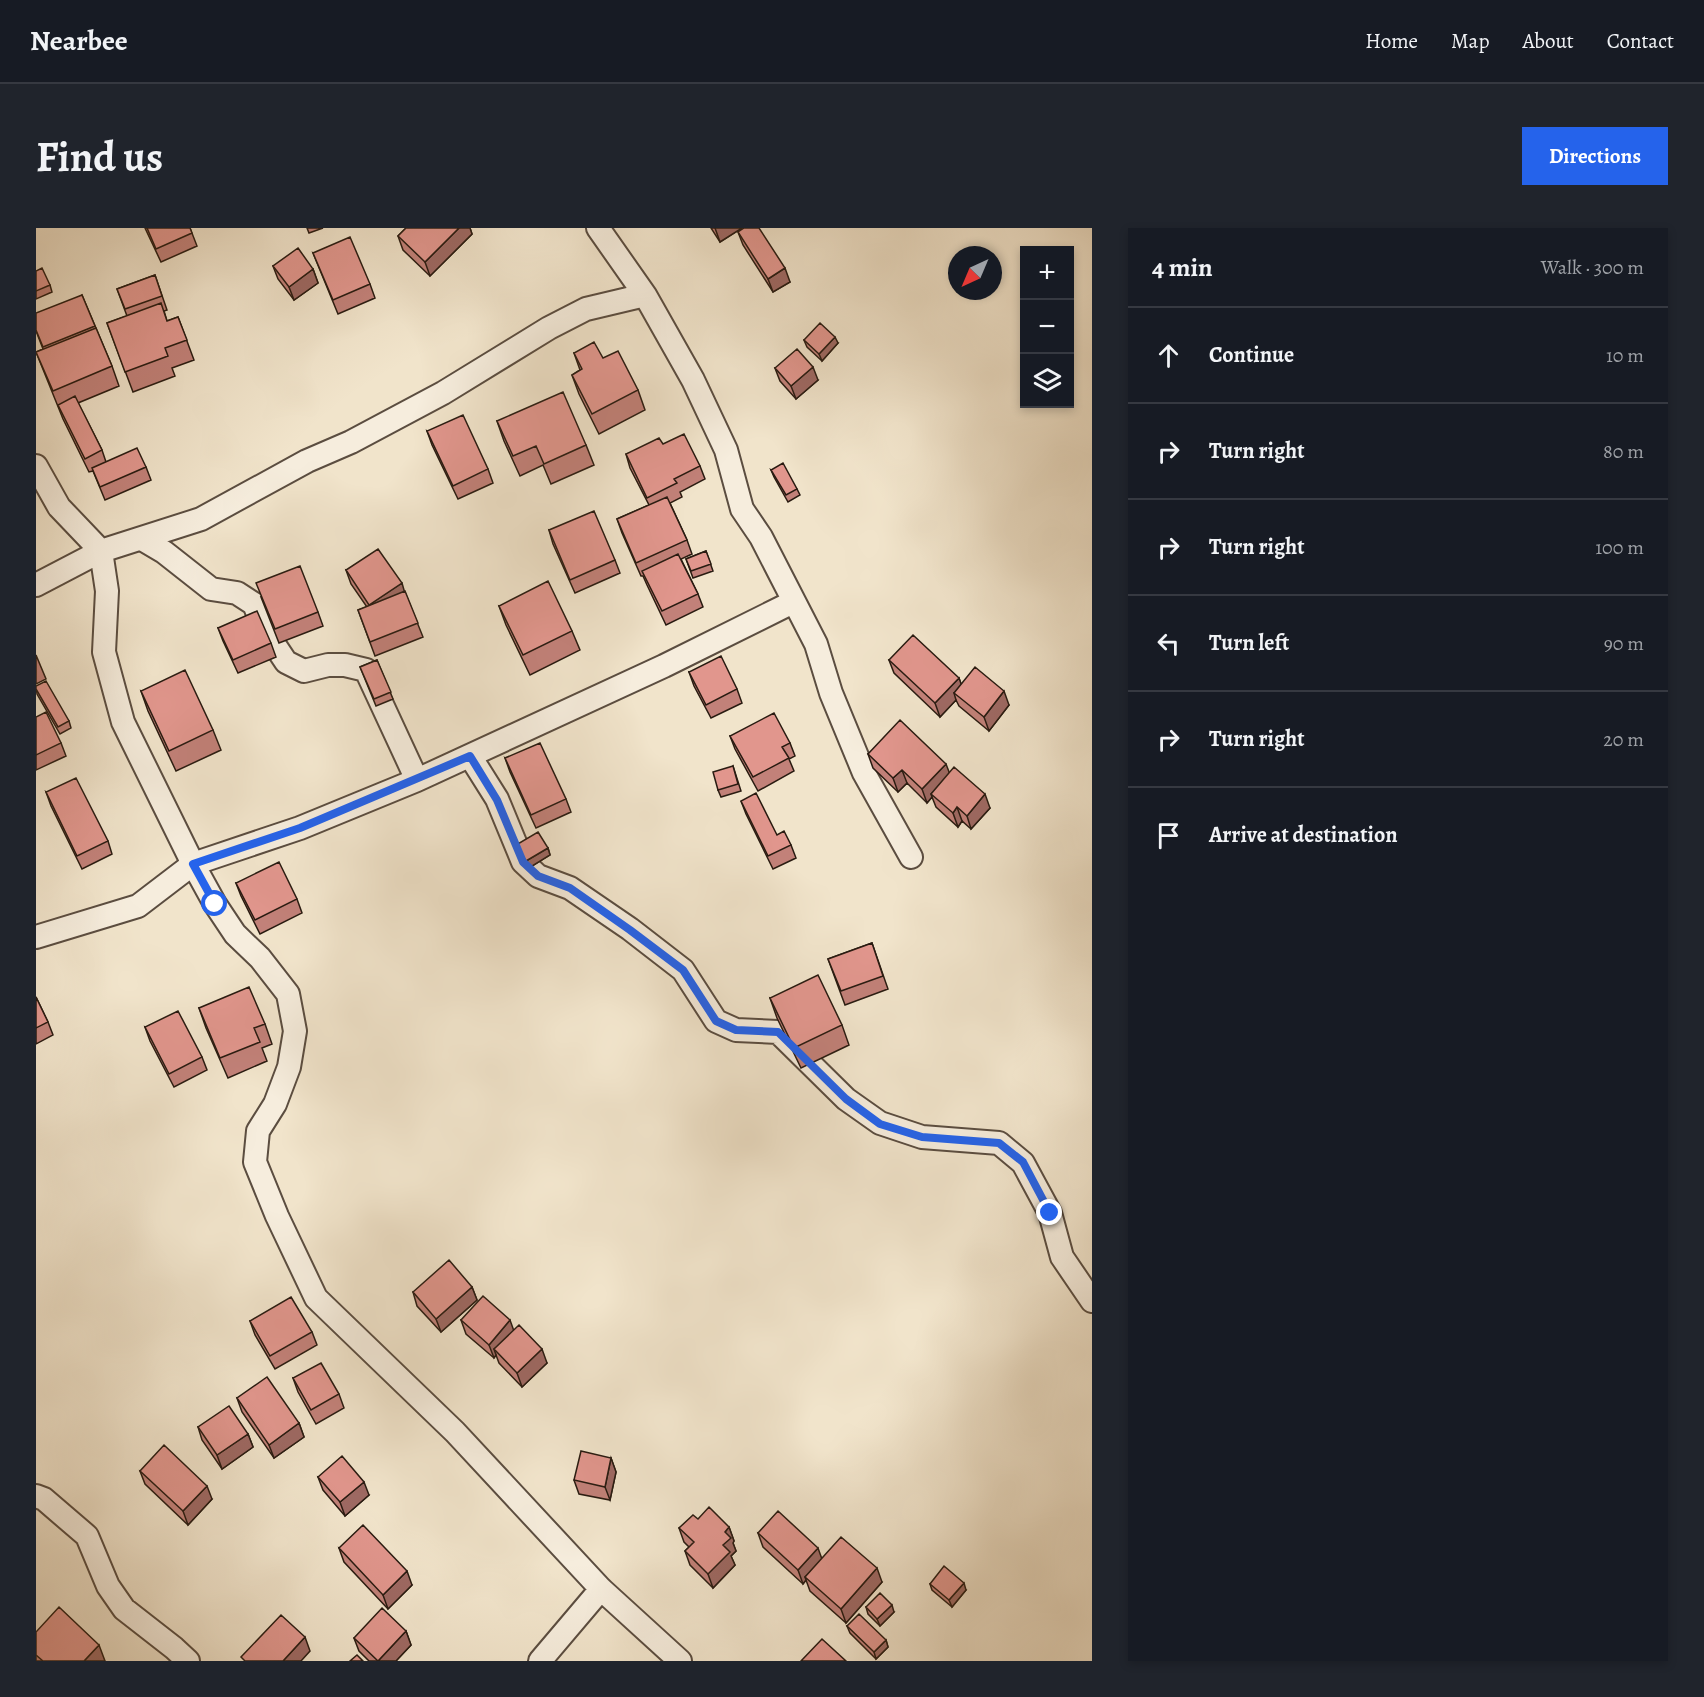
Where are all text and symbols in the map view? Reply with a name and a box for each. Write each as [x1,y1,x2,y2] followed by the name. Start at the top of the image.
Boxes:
[30,22,128,60] text: Nearbee
[1365,27,1418,55] text: Home
[1451,27,1489,55] text: Map
[1522,27,1574,55] text: About
[1607,27,1674,55] text: Contact
[1522,127,1668,185] button: Directions
[36,128,163,185] text: Find us
[948,246,1002,300] north arrow
[1020,246,1074,408] map controls
[1020,246,1074,300] button: +
[1152,250,1213,285] text: 4 min
[1541,254,1644,281] text: Walk · 300 m
[1020,300,1074,354] button: −
[1152,339,1185,372] icon: ahead
[1209,340,1294,370] text: Continue
[1606,342,1644,369] text: 10 m
[1020,354,1074,408] button: layers
[1152,435,1185,468] icon: right
[1209,436,1305,466] text: Turn right
[1603,438,1644,465] text: 80 m
[1152,531,1185,564] icon: right
[1209,532,1305,562] text: Turn right
[1595,534,1644,561] text: 100 m
[1152,627,1185,660] icon: left
[1209,628,1289,658] text: Turn left
[1604,630,1644,657] text: 90 m
[1152,723,1185,756] icon: right
[1209,724,1305,754] text: Turn right
[1603,726,1644,753] text: 20 m
[1152,819,1185,852] icon: arrive
[1209,820,1398,850] text: Arrive at destination
[201,890,227,916] route start
[1036,1199,1062,1225] route end

